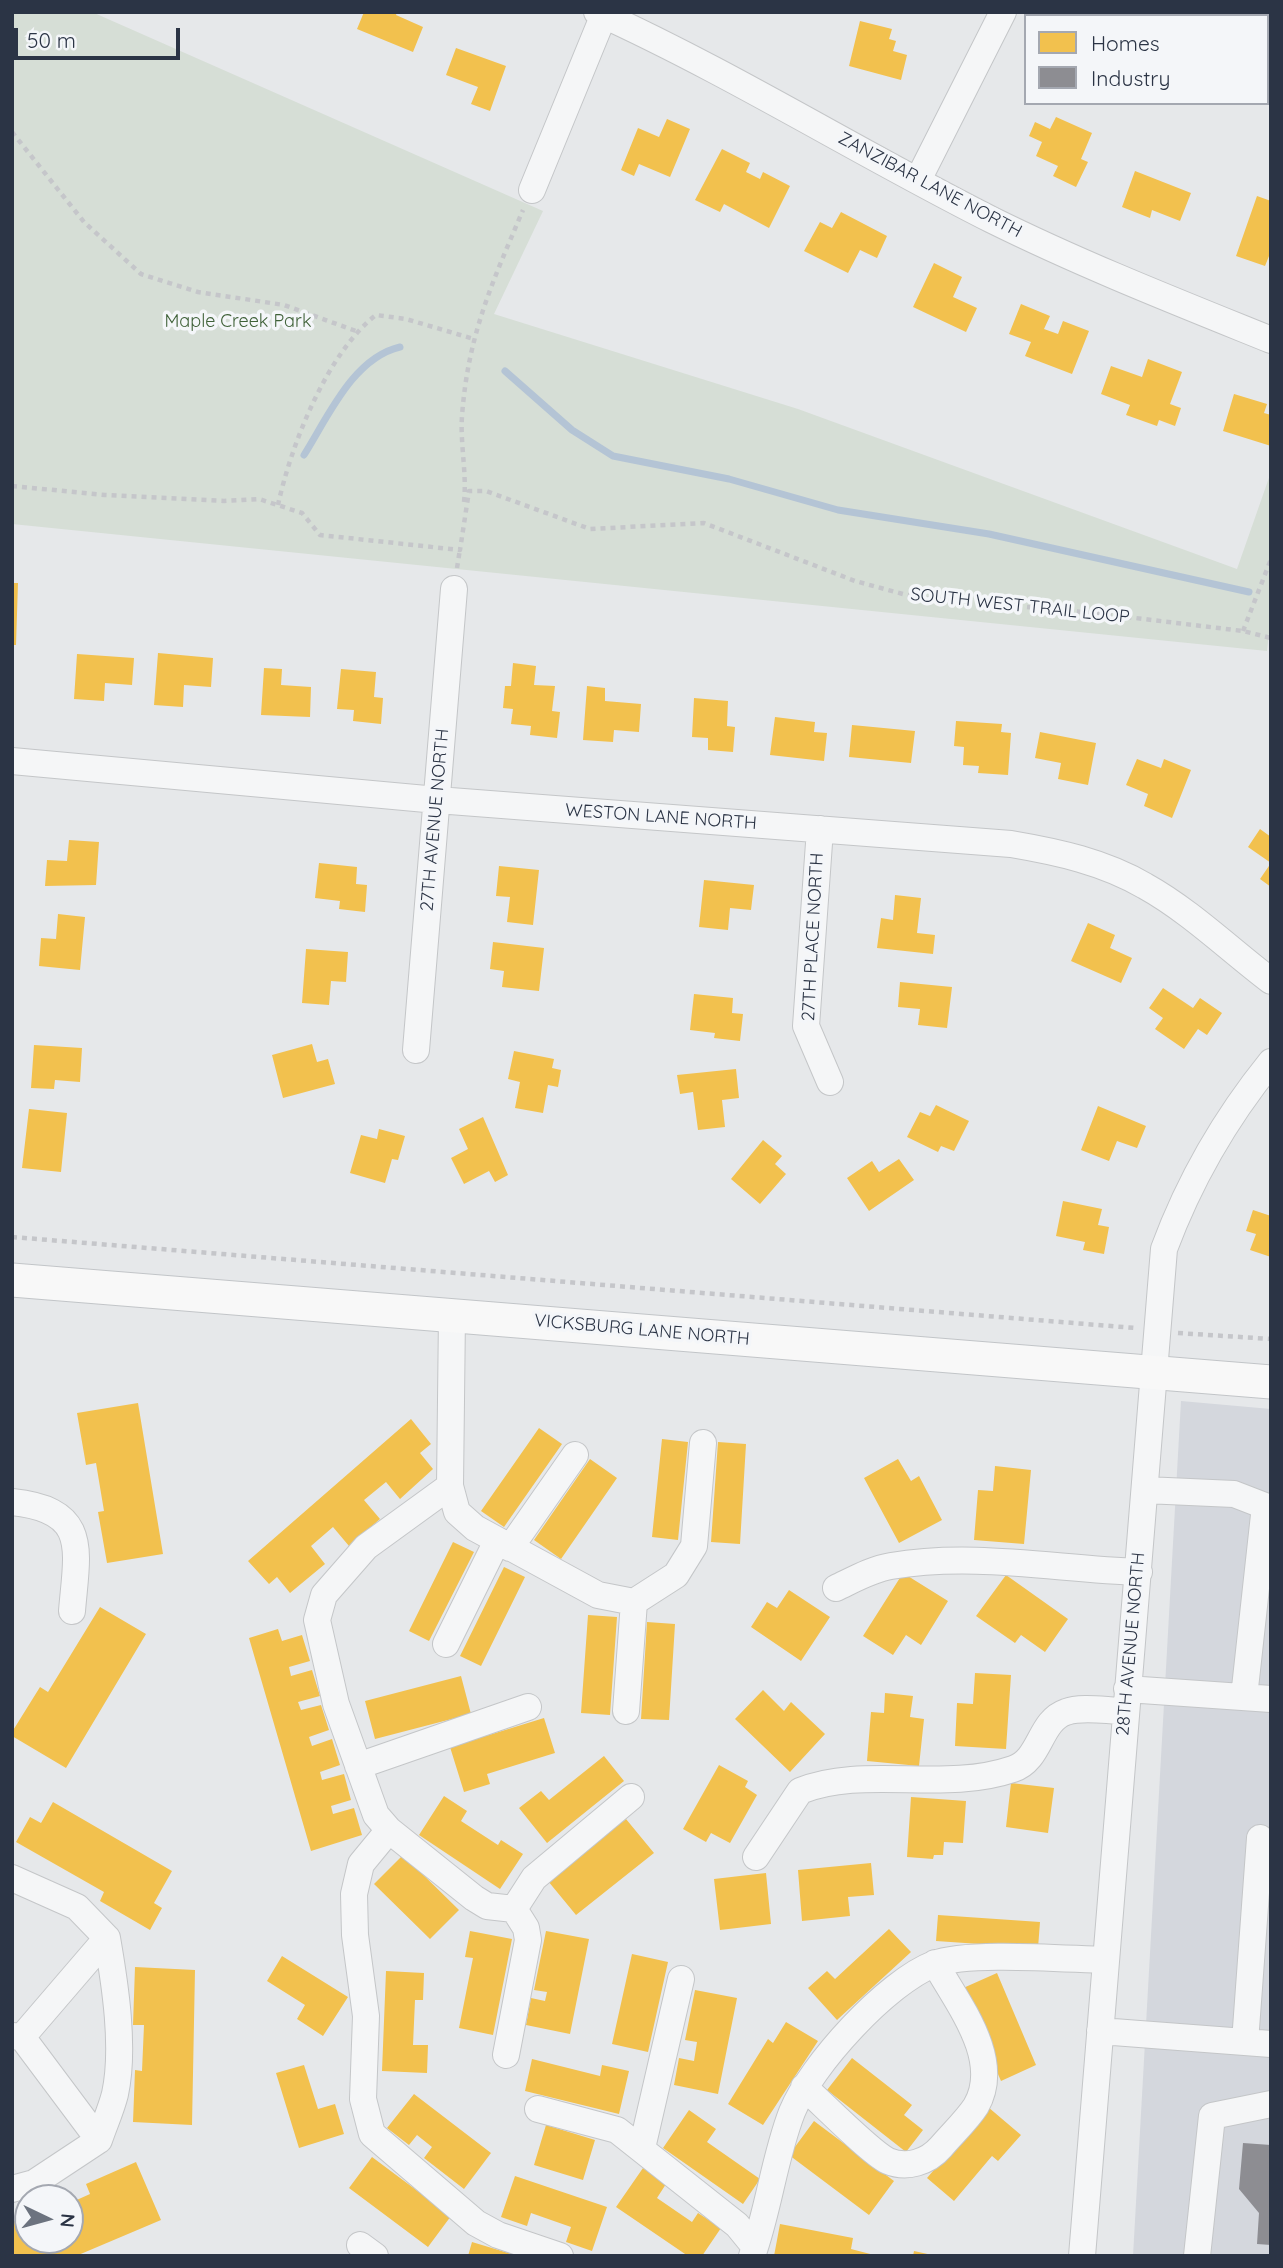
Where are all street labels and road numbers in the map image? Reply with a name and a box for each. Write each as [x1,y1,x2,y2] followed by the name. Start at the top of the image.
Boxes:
[835,127,1025,243] street label: ZANZIBAR LANE NORTH
[909,584,1131,628] street label: SOUTH WEST TRAIL LOOP
[416,728,454,912] street label: 27TH AVENUE NORTH
[564,800,758,834] street label: WESTON LANE NORTH
[798,852,828,1022] street label: 27TH PLACE NORTH
[533,1310,751,1350] street label: VICKSBURG LANE NORTH
[1112,1551,1150,1737] street label: 28TH AVENUE NORTH

